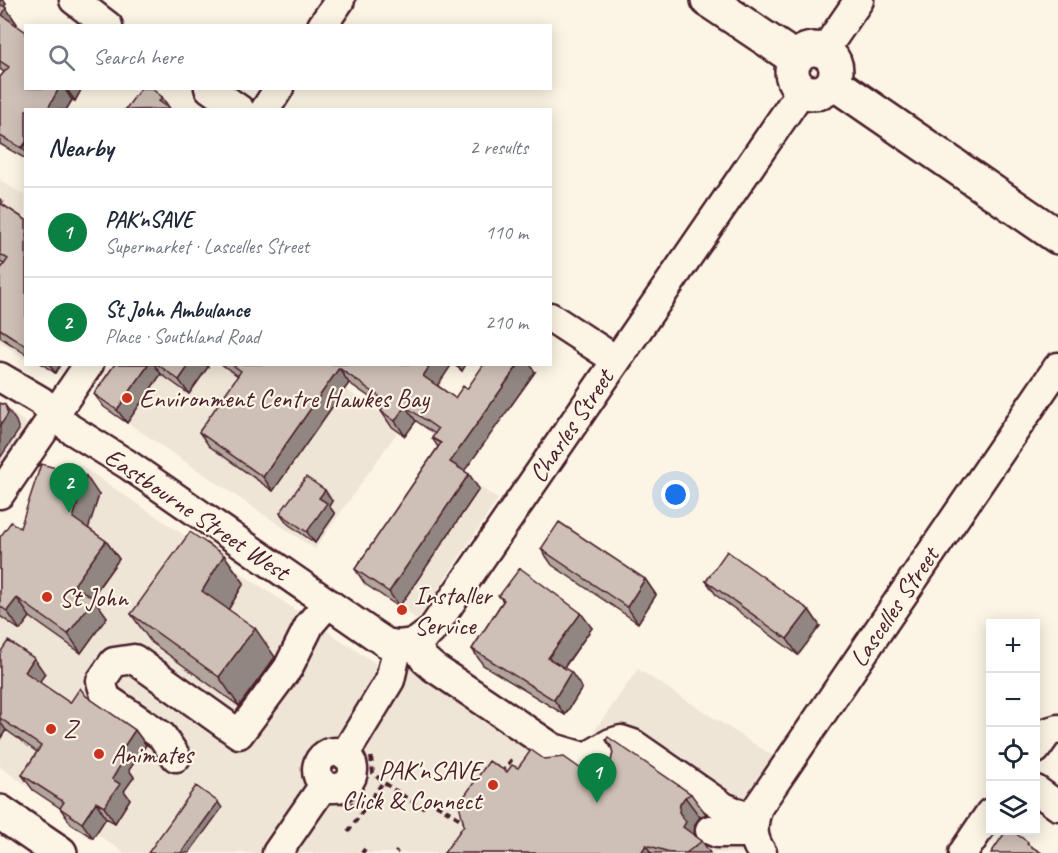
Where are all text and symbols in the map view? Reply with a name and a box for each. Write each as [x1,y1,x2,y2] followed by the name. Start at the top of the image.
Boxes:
[24,24,552,90] search box
[45,41,78,74] icon: search
[93,43,183,71] text: Search here
[48,131,113,164] text: Nearby
[469,135,528,160] text: 2 results
[105,206,193,234] text: PAK'nSAVE
[63,220,72,245] text: 1
[485,220,528,245] text: 110 m
[105,234,309,259] text: Supermarket · Lascelles Street
[105,296,249,324] text: St John Ambulance
[63,310,72,335] text: 2
[485,310,528,335] text: 210 m
[105,324,260,349] text: Place · Southland Road
[521,361,622,489] street label: Charles Street
[139,382,431,415] place label: Environment Centre Hawkes Bay
[120,391,134,405] marker: Environment Centre Hawkes Bay
[98,440,298,589] street label: Eastbourne Street West
[50,464,88,513] pin: 2
[661,480,690,509] your location
[842,539,947,673] street label: Lascelles Street
[414,579,494,642] place label: Installer Service
[59,581,129,614] place label: St John
[40,590,54,604] marker: St John
[395,603,409,617] marker: Installer Service
[986,619,1040,835] map controls
[986,619,1040,673] button: +
[986,673,1040,727] button: −
[63,713,81,746] place label: Z
[44,722,58,736] marker: Z
[986,727,1040,781] button: locate
[111,738,195,771] place label: Animates
[92,747,106,761] marker: Animates
[342,754,485,817] place label: PAK'nSAVE Click & Connect
[578,754,616,803] pin: 1
[486,778,500,792] marker: PAK'nSAVE Click & Connect
[986,781,1040,835] button: layers

